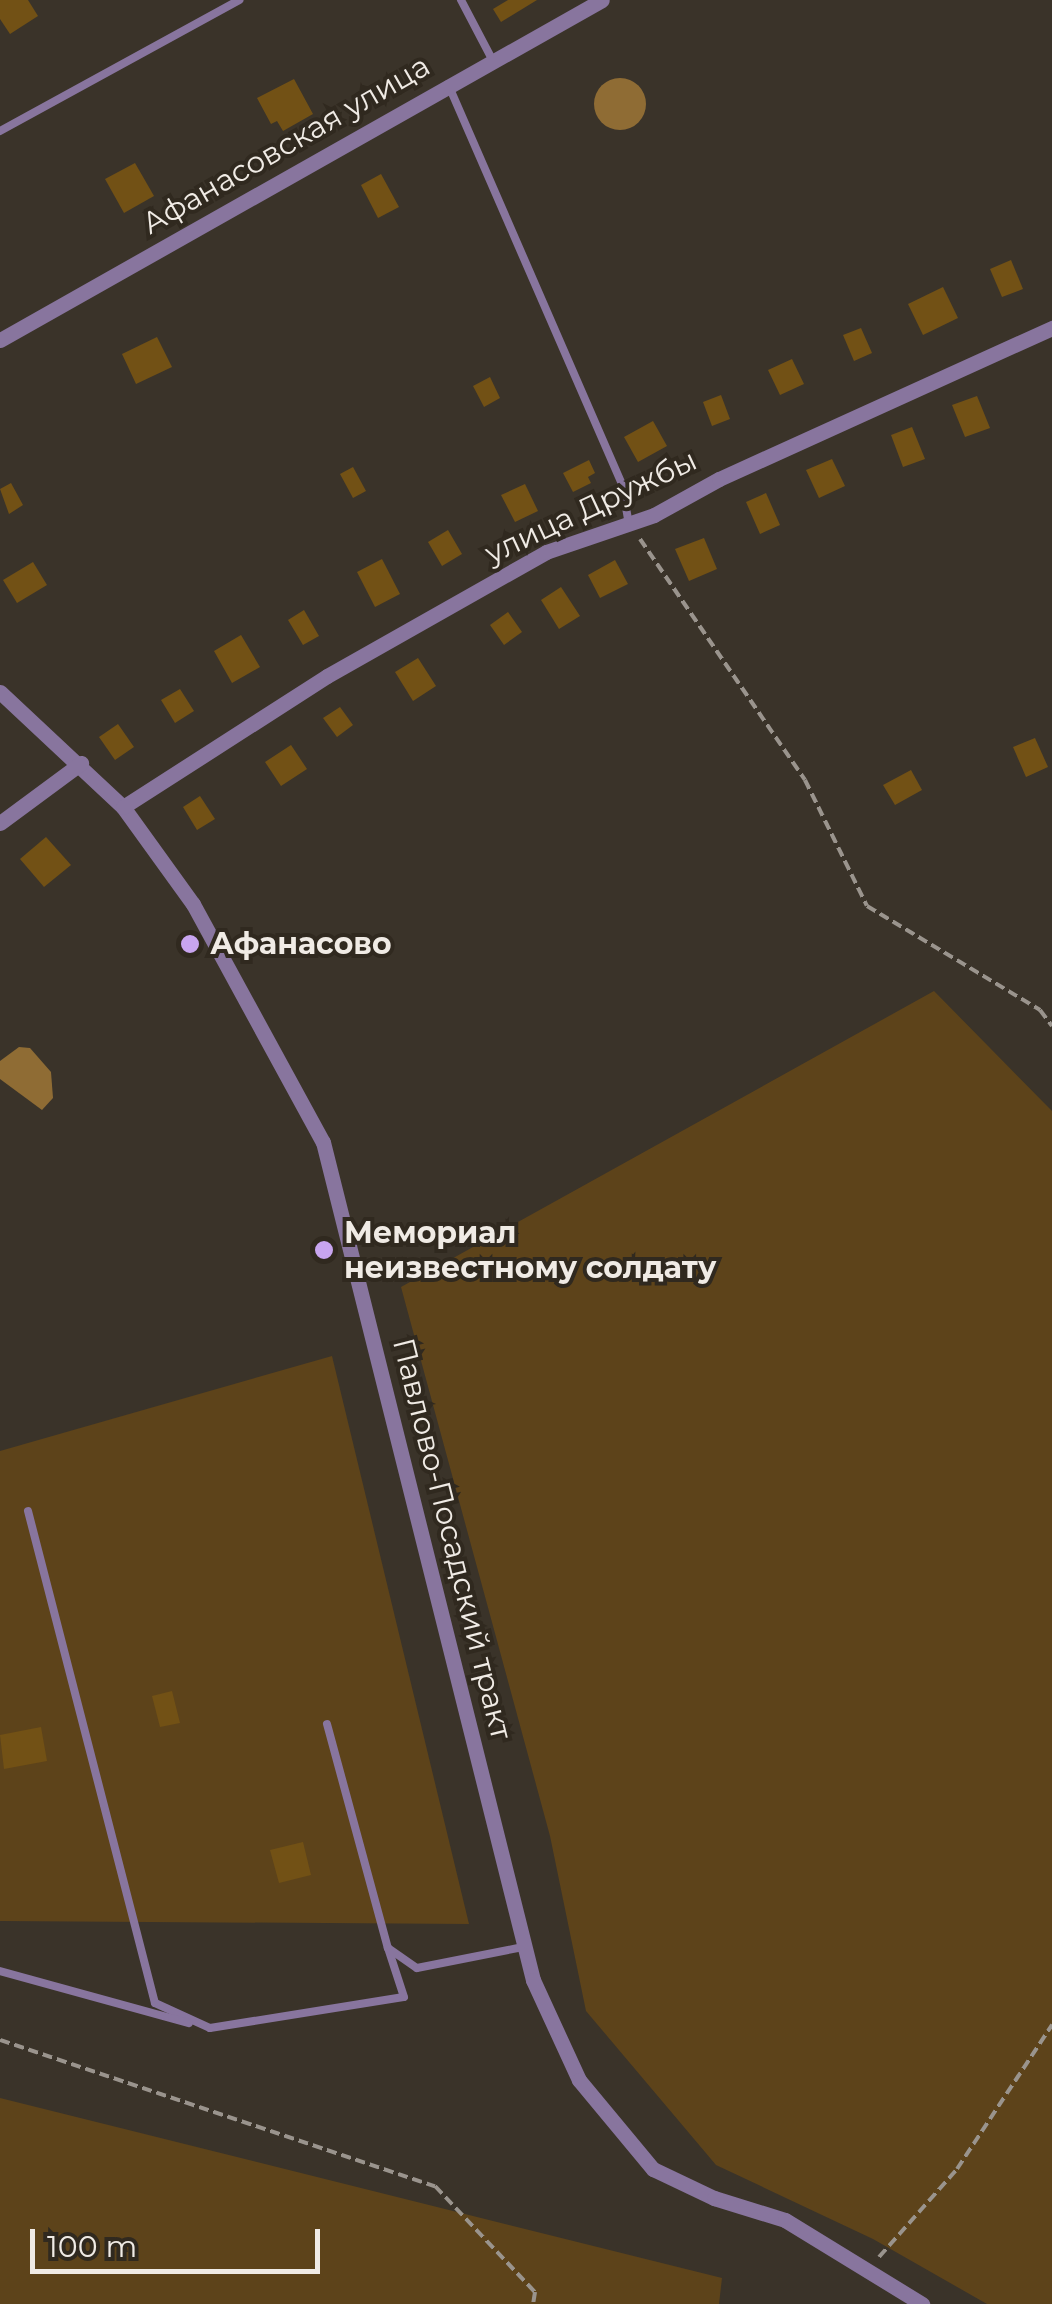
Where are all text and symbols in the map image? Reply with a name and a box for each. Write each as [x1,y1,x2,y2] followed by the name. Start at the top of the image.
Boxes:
[136,48,436,242] street label: Афанасовская улица
[479,442,703,572] street label: улица Дружбы
[210,926,392,962] place label: Афанасово
[179,933,201,955] marker: Афанасово
[344,1215,716,1286] place label: Мемориал неизвестному солдату
[313,1239,335,1261] marker: Мемориал неизвестному солдату
[385,1335,519,1743] street label: Павлово-Посадский тракт
[35,2209,325,2271] scale bar
[47,2228,137,2265] text: 100 m

